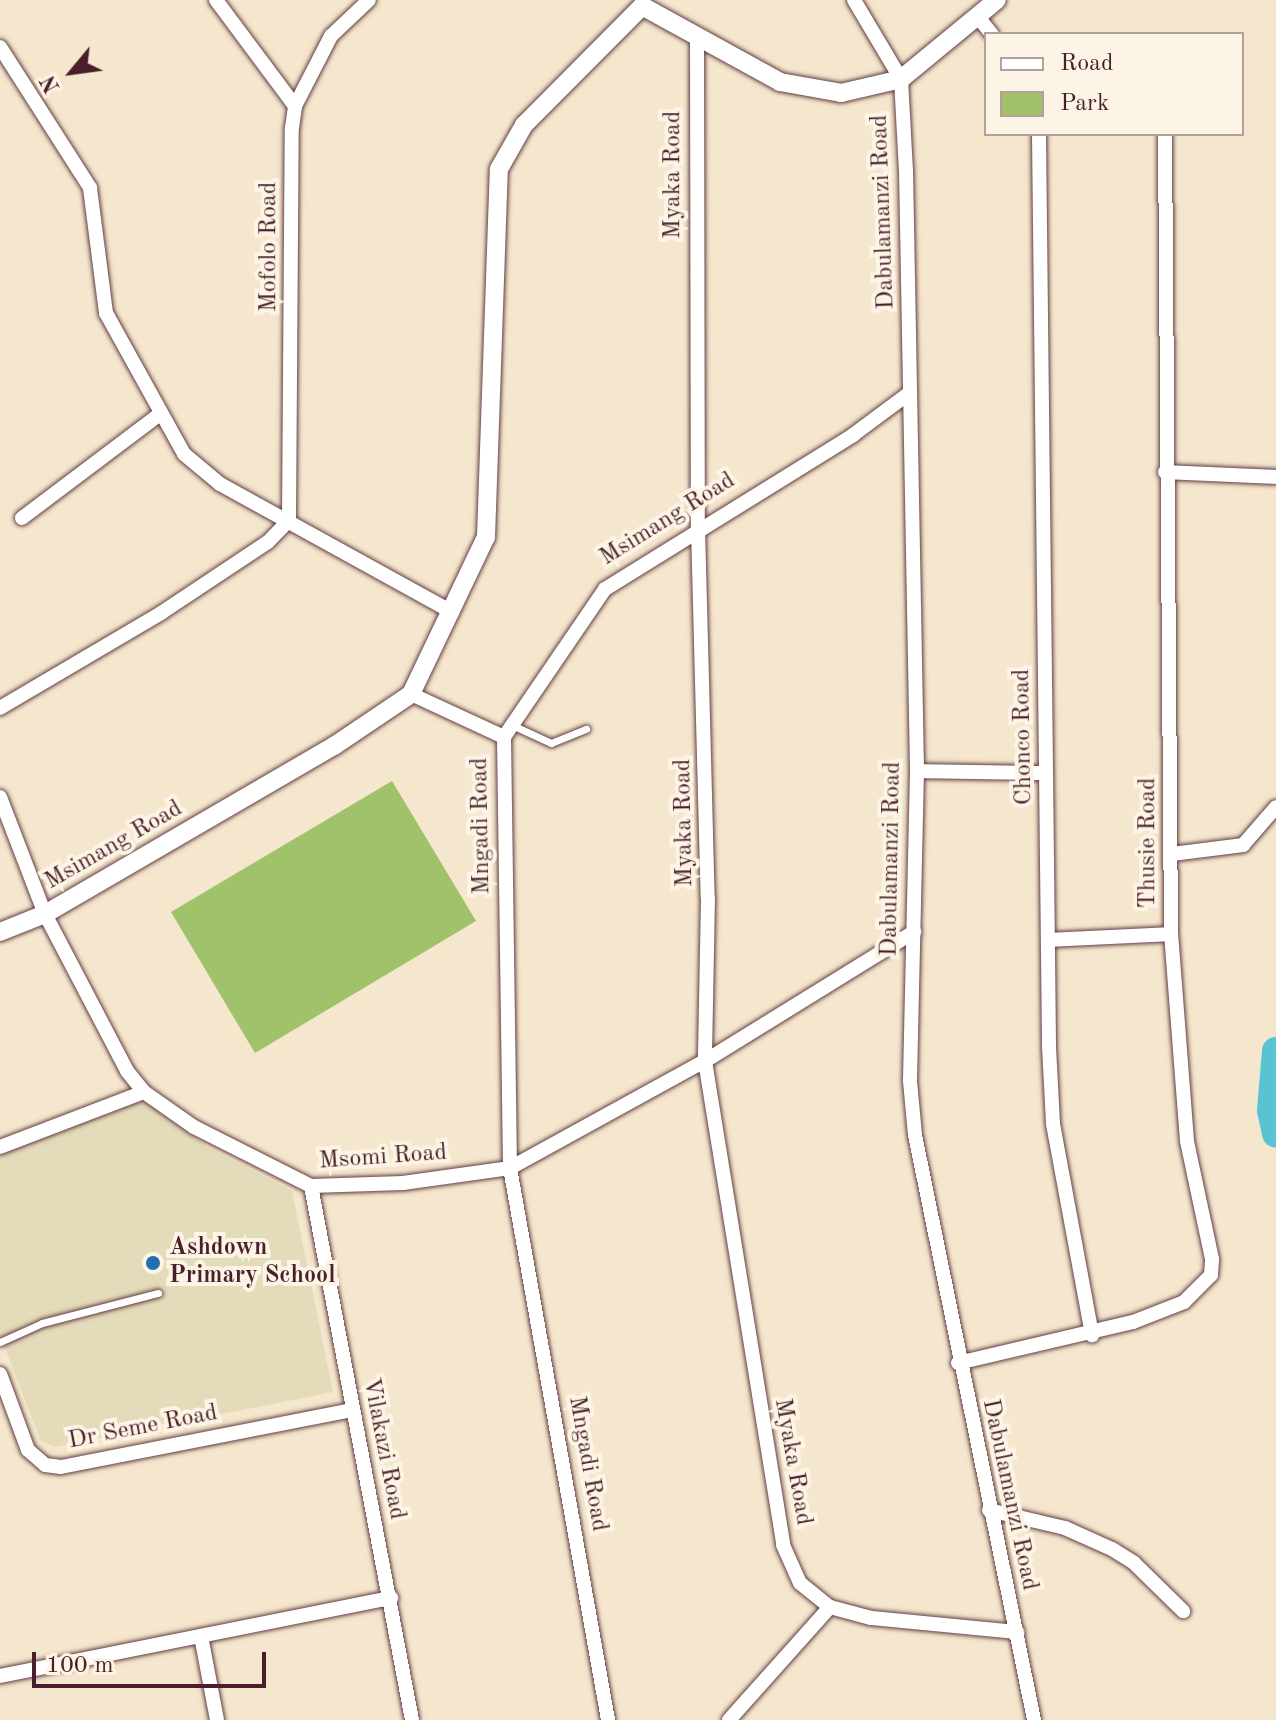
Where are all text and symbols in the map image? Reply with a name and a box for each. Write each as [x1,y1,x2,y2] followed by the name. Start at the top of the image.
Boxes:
[32,32,112,112] north arrow
[984,32,1244,136] legend
[1060,52,1113,76] text: Road
[37,71,65,96] text: N
[1060,92,1109,116] text: Park
[660,111,688,239] street label: Myaka Road
[866,114,902,310] street label: Dabulamanzi Road
[256,182,284,312] street label: Mofolo Road
[595,467,741,573] street label: Msimang Road
[1008,668,1040,806] street label: Chonco Road
[466,757,498,895] street label: Mngadi Road
[669,759,701,887] street label: Myaka Road
[876,761,908,957] street label: Dabulamanzi Road
[1135,777,1163,909] street label: Thusie Road
[40,795,188,897] street label: Msimang Road
[318,1139,448,1177] street label: Msomi Road
[169,1235,336,1291] place label: Ashdown Primary School
[144,1254,162,1272] marker: Ashdown Primary School
[355,1376,411,1522] street label: Vilakazi Road
[561,1394,613,1534] street label: Mngadi Road
[767,1396,817,1528] street label: Myaka Road
[975,1397,1043,1593] street label: Dabulamanzi Road
[66,1399,220,1457] street label: Dr Seme Road
[36,1636,270,1686] scale bar
[46,1654,114,1678] text: 100 m

